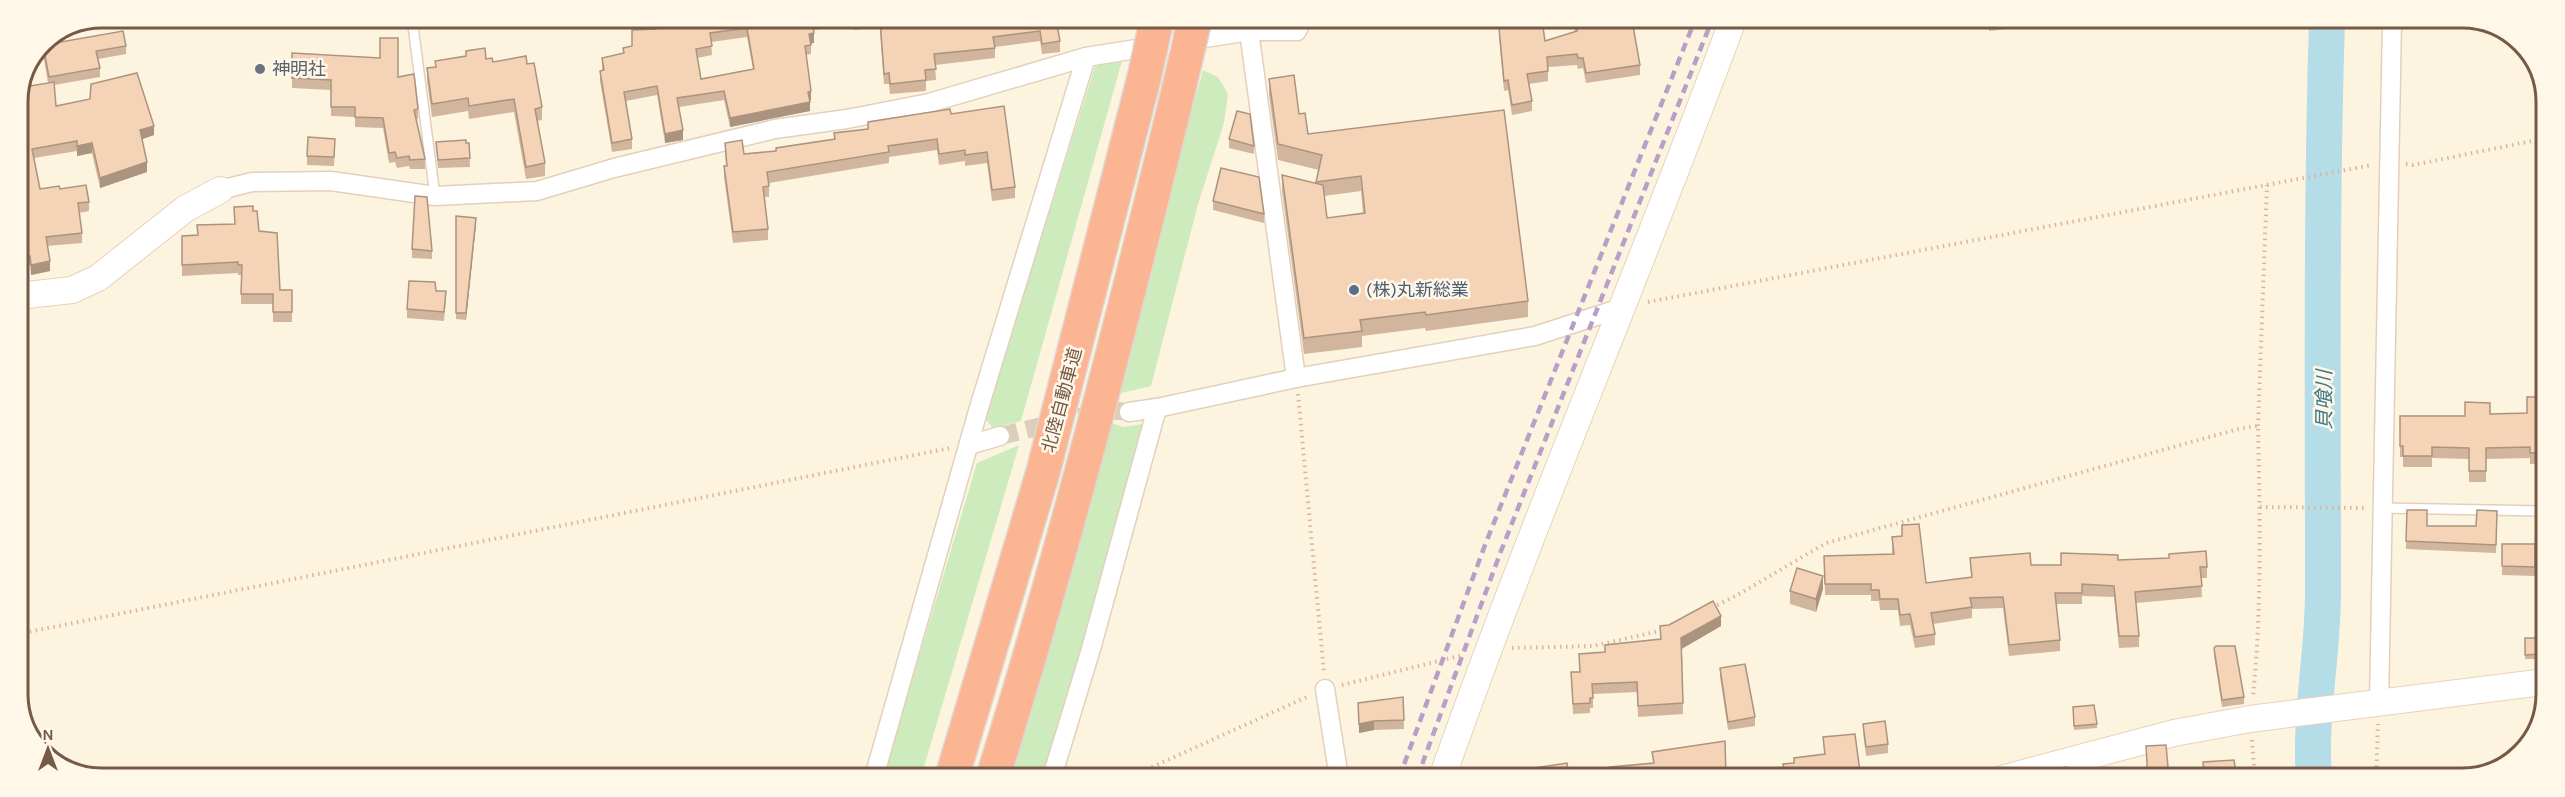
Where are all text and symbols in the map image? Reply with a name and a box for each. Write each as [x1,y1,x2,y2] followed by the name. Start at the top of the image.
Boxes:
[272,58,326,80] place label: 神明社
[253,62,267,76] marker: 神明社
[1366,279,1469,301] place label: (株)丸新総業
[1347,283,1361,297] marker: (株)丸新総業
[1037,345,1087,455] street label: 北陸自動車道
[2313,368,2336,430] water label: 貝喰川
[18,719,78,779] north arrow
[42,725,54,744] text: N

